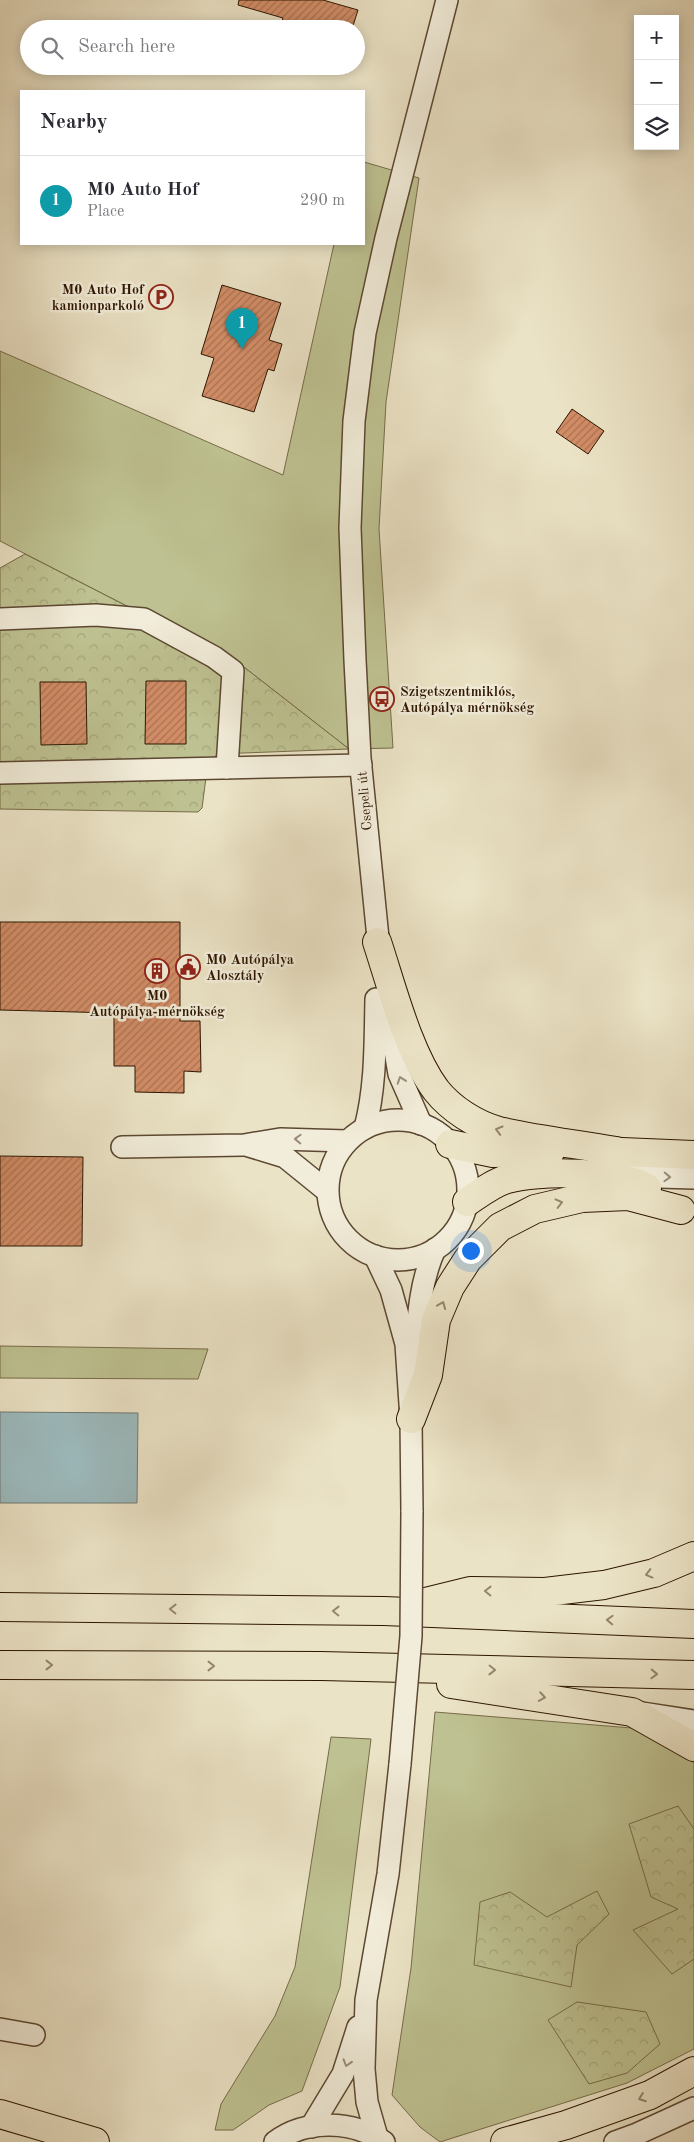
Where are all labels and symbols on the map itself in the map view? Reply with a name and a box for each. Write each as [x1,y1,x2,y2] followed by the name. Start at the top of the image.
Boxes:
[52,283,145,313] place label: M0 Auto Hof kamionparkoló
[148,284,174,310] parking icon: M0 Auto Hof kamionparkoló
[226,308,258,349] pin: 1
[400,685,534,715] place label: Szigetszentmiklós, Autópálya mérnökség
[369,686,395,712] bus stop icon: Szigetszentmiklós, Autópálya mérnökség
[355,771,375,831] street label: Csepeli út
[206,953,294,983] place label: M0 Autópálya Alosztály
[175,954,201,980] public building icon: M0 Autópálya Alosztály
[144,958,170,984] building icon: M0 Autópálya-mérnökség
[89,989,225,1019] place label: M0 Autópálya-mérnökség
[397,1076,407,1084] one-way arrow
[495,1125,504,1135] one-way arrow
[294,1134,302,1145] one-way arrow
[663,1171,671,1182] one-way arrow
[554,1198,563,1209] one-way arrow
[458,1238,484,1264] your location
[436,1301,447,1310] one-way arrow
[644,1568,653,1579] one-way arrow
[484,1586,492,1596] one-way arrow
[169,1604,176,1614] one-way arrow
[331,1606,339,1616] one-way arrow
[606,1615,614,1626] one-way arrow
[45,1660,53,1670] one-way arrow
[207,1660,215,1671] one-way arrow
[488,1665,496,1675] one-way arrow
[651,1669,659,1679] one-way arrow
[539,1691,547,1702] one-way arrow
[342,2059,352,2067] one-way arrow
[638,2092,647,2102] one-way arrow

